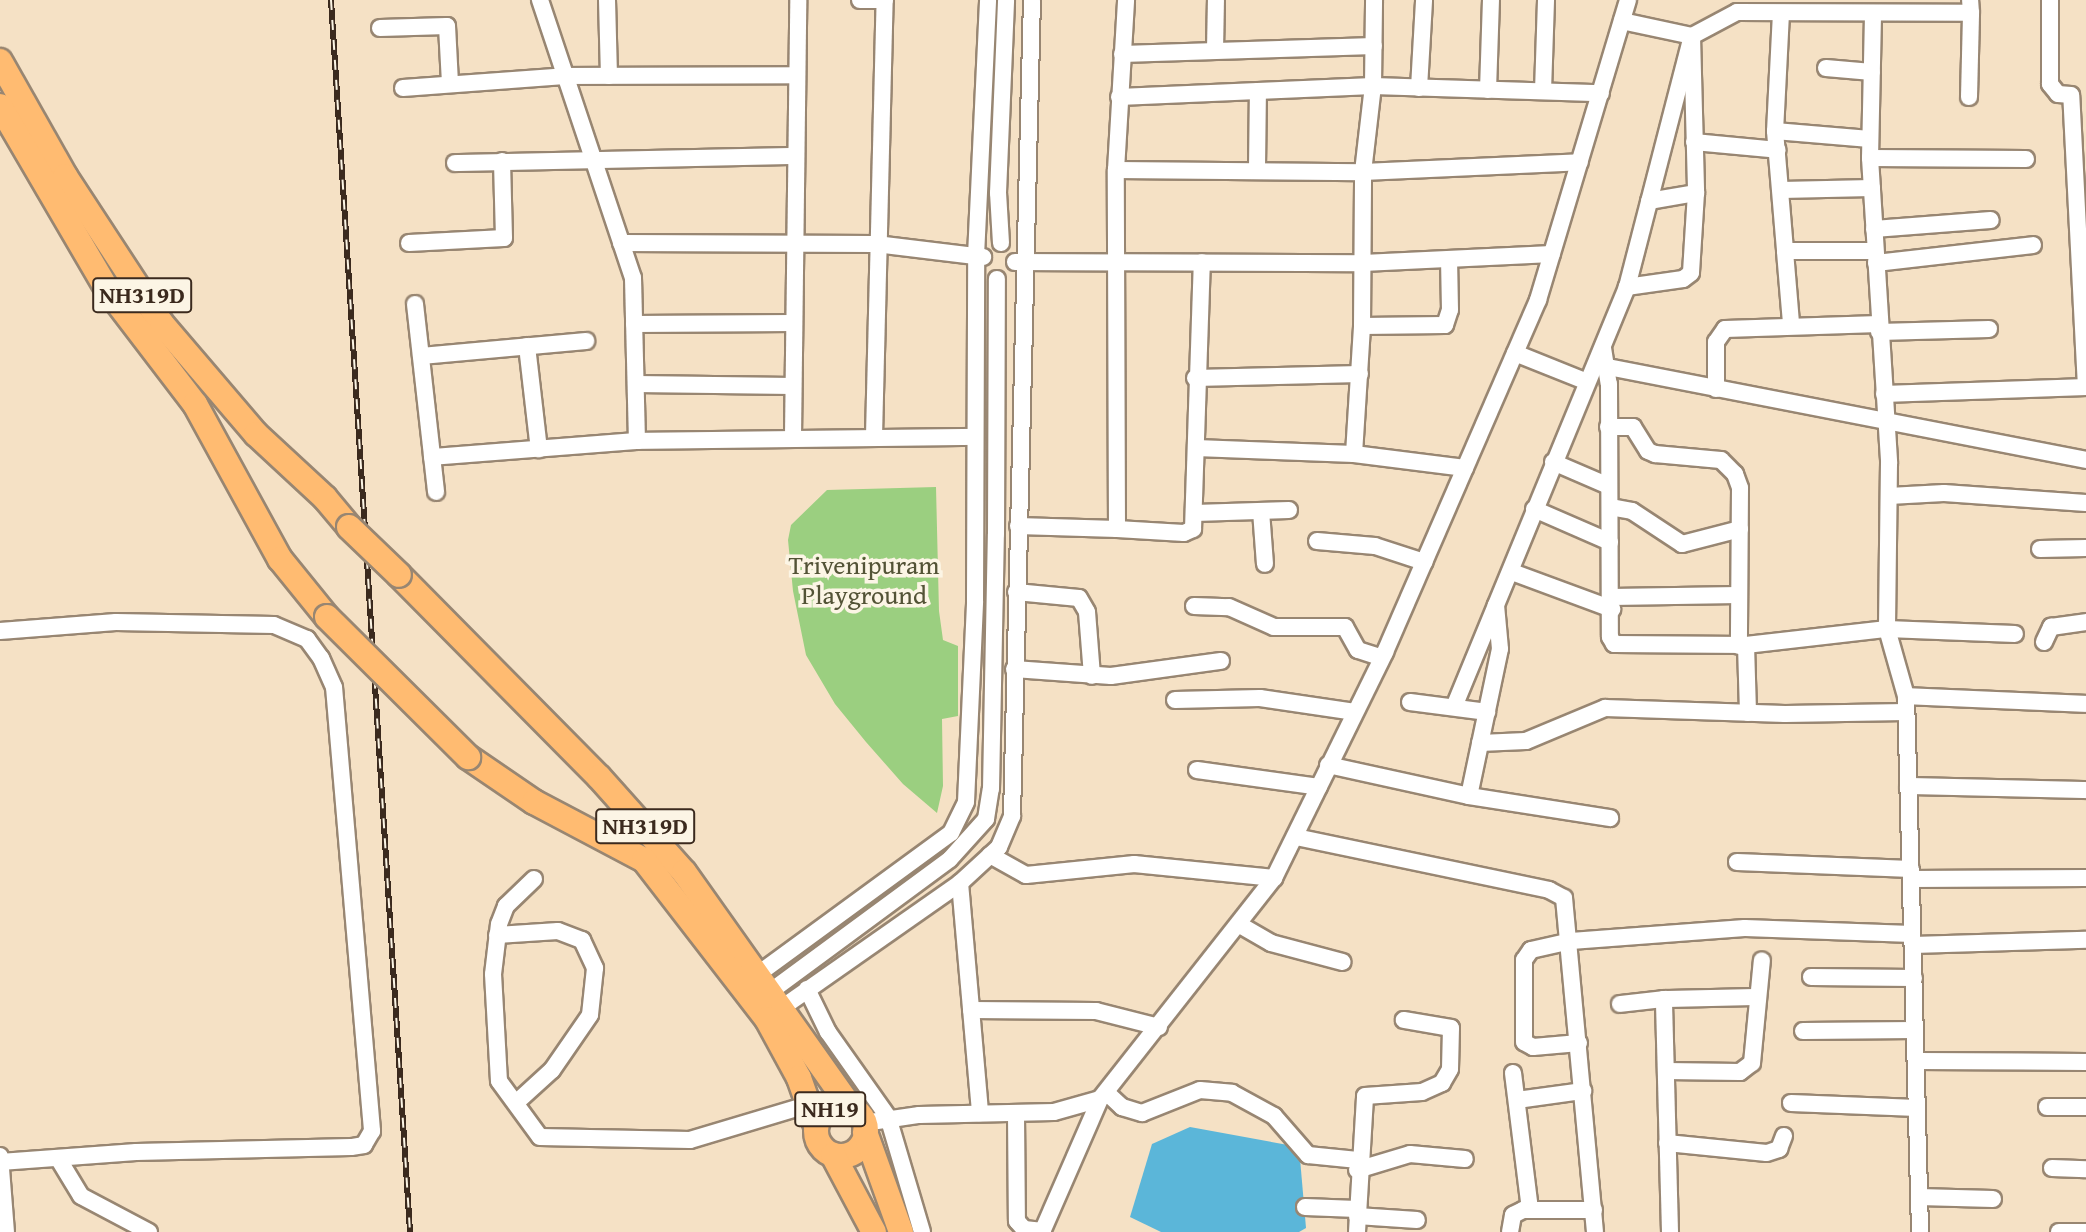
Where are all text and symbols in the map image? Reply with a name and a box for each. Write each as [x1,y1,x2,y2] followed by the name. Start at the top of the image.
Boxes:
[91,274,193,316] road number: NH319D
[788,549,940,610] park label: Trivenipuram Playground
[594,806,696,846] road number: NH319D
[793,1088,867,1129] road number: NH19

